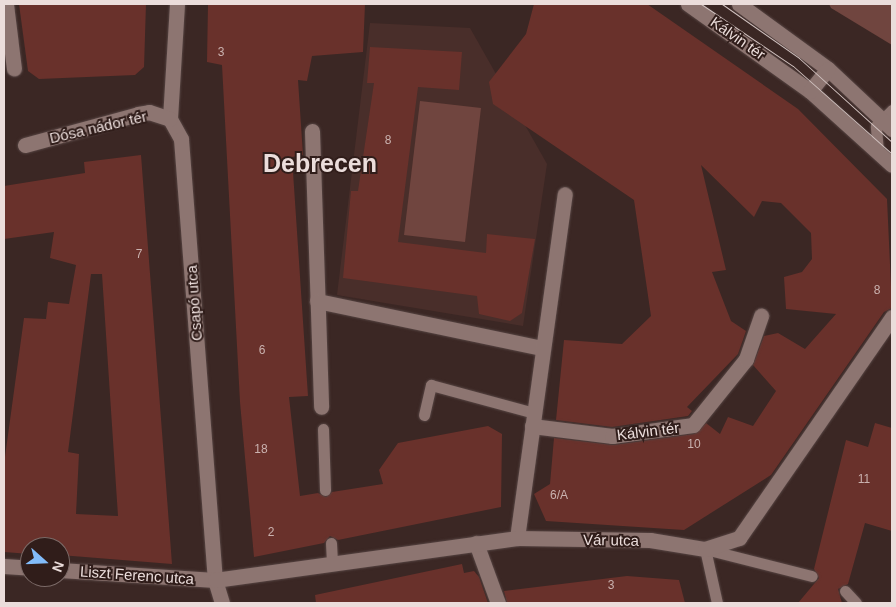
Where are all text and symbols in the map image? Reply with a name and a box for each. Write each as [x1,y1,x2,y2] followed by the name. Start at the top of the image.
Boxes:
[707,13,769,63] street label: Kálvin tér
[218,46,224,60] house number: 3
[48,107,148,147] street label: Dósa nádor tér
[385,134,391,148] house number: 8
[263,148,377,178] district label: Debrecen
[136,248,142,262] house number: 7
[182,265,206,341] street label: Csapó utca
[874,284,880,298] house number: 8
[259,344,265,358] house number: 6
[616,418,680,444] street label: Kálvin tér
[687,438,701,452] house number: 10
[254,443,268,457] house number: 18
[858,473,870,487] house number: 11
[550,489,568,503] house number: 6/A
[268,526,274,540] house number: 2
[583,531,639,549] street label: Vár utca
[20,537,70,587] north arrow
[49,559,67,574] text: N
[79,562,195,588] street label: Liszt Ferenc utca
[608,579,614,593] house number: 3

